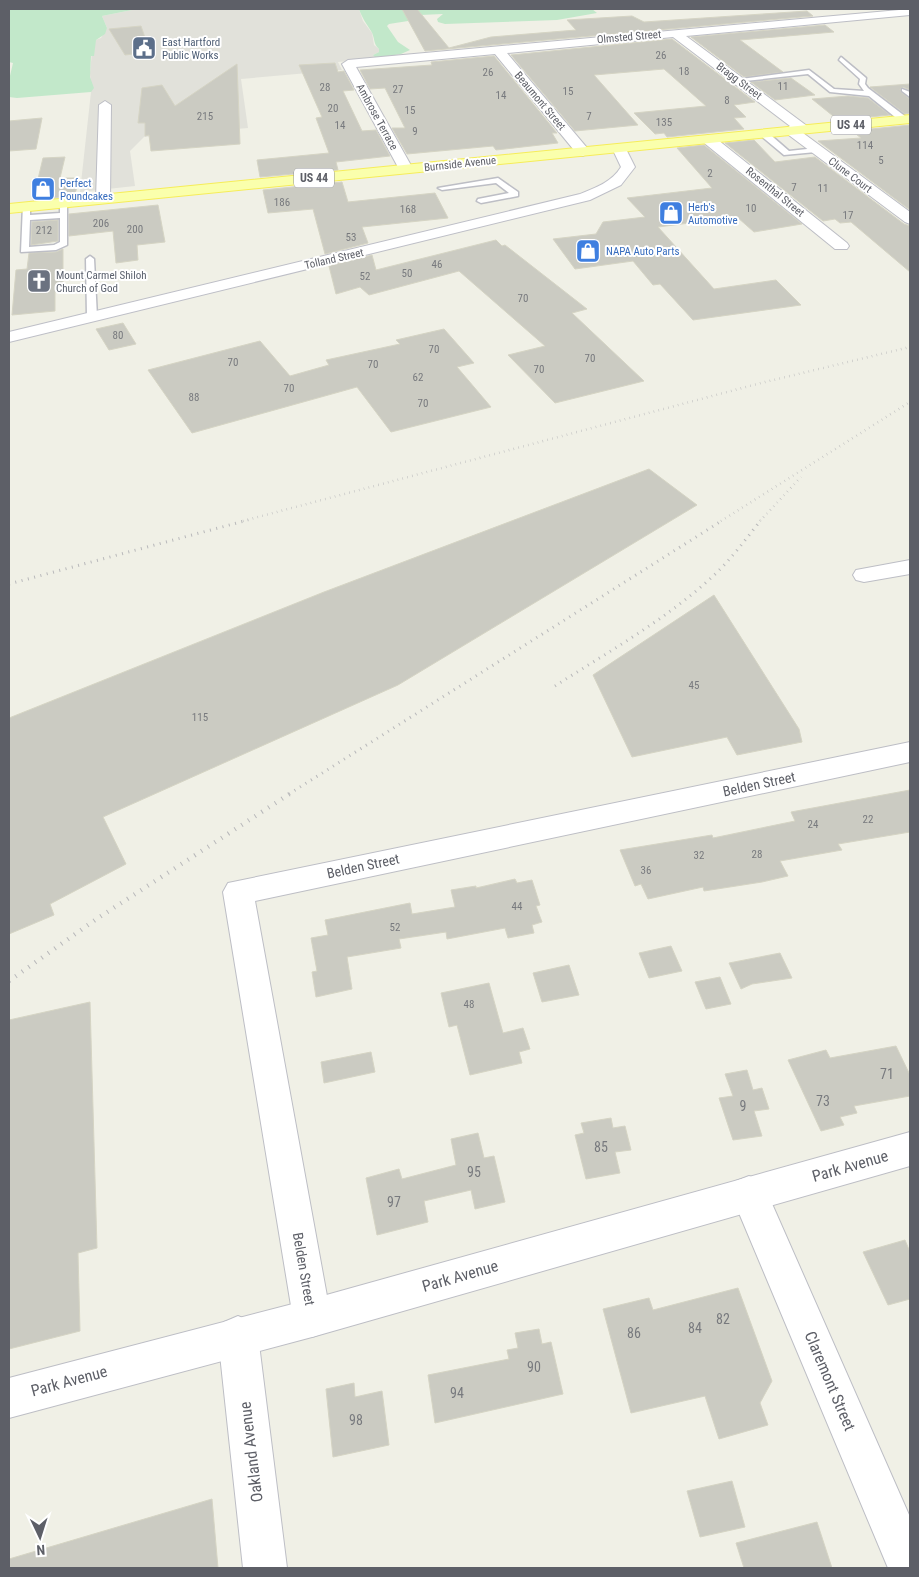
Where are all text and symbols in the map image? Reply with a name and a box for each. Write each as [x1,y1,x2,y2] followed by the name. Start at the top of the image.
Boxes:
[596,28,662,46] street label: Olmsted Street
[131,35,157,61] public building icon: East Hartford Public Works
[162,36,220,62] place label: East Hartford Public Works
[656,49,666,62] house number: 26
[714,60,764,102] street label: Bragg Street
[679,65,689,78] house number: 18
[483,66,493,79] house number: 26
[512,69,568,133] street label: Beaumont Street
[778,80,788,93] house number: 11
[320,81,330,94] house number: 28
[353,82,401,152] street label: Ambrose Terrace
[393,83,403,96] house number: 27
[563,85,573,98] house number: 15
[496,89,507,102] house number: 14
[724,94,730,107] house number: 8
[328,102,338,115] house number: 20
[405,104,415,117] house number: 15
[197,110,213,123] house number: 215
[586,110,592,123] house number: 7
[656,116,672,129] house number: 135
[831,116,871,134] road number: US 44
[335,119,346,132] house number: 14
[412,125,418,138] house number: 9
[857,139,874,152] house number: 114
[423,154,497,174] street label: Burnside Avenue
[826,154,874,196] street label: Clune Court
[878,154,884,167] house number: 5
[743,164,807,220] street label: Rosenthal Street
[707,167,713,180] house number: 2
[294,168,334,188] road number: US 44
[30,176,56,202] shop icon: Perfect Poundcakes
[60,177,113,203] place label: Perfect Poundcakes
[791,181,797,194] house number: 7
[818,182,828,195] house number: 11
[274,196,290,209] house number: 186
[658,200,684,226] shop icon: Herb's Automotive
[688,201,738,227] place label: Herb's Automotive
[746,202,756,215] house number: 10
[400,203,416,216] house number: 168
[843,209,853,222] house number: 17
[93,217,109,230] house number: 206
[127,223,143,236] house number: 200
[36,224,52,237] house number: 212
[346,231,356,244] house number: 53
[575,238,601,264] shop icon: NAPA Auto Parts
[606,245,679,258] place label: NAPA Auto Parts
[303,246,365,272] street label: Tolland Street
[432,258,442,271] house number: 46
[402,267,412,280] house number: 50
[26,268,52,294] church icon: Mount Carmel Shiloh Church of God
[56,269,147,295] place label: Mount Carmel Shiloh Church of God
[360,270,370,283] house number: 52
[518,292,528,305] house number: 70
[113,329,123,342] house number: 80
[429,343,439,356] house number: 70
[585,352,595,365] house number: 70
[228,356,238,369] house number: 70
[368,358,378,371] house number: 70
[534,363,544,376] house number: 70
[413,371,423,384] house number: 62
[284,382,294,395] house number: 70
[189,391,199,404] house number: 88
[418,397,428,410] house number: 70
[689,679,699,692] house number: 45
[192,711,208,724] house number: 115
[721,769,797,799] street label: Belden Street
[863,813,873,826] house number: 22
[808,818,819,831] house number: 24
[752,848,762,861] house number: 28
[694,849,704,862] house number: 32
[325,851,401,881] street label: Belden Street
[641,864,651,877] house number: 36
[512,900,523,913] house number: 44
[390,921,400,934] house number: 52
[464,998,474,1011] house number: 48
[880,1066,894,1082] house number: 71
[816,1093,830,1109] house number: 73
[740,1098,746,1114] house number: 9
[594,1139,608,1155] house number: 85
[810,1146,890,1186] street label: Park Avenue
[467,1164,481,1180] house number: 95
[387,1194,401,1210] house number: 97
[290,1231,318,1307] street label: Belden Street
[420,1256,500,1296] street label: Park Avenue
[716,1311,730,1327] house number: 82
[688,1320,702,1336] house number: 84
[627,1325,641,1341] house number: 86
[800,1328,860,1434] street label: Claremont Street
[527,1359,541,1375] house number: 90
[29,1362,109,1400] street label: Park Avenue
[450,1385,464,1401] house number: 94
[235,1401,267,1503] street label: Oakland Avenue
[349,1412,363,1428] house number: 98
[15,1512,65,1562] north arrow
[36,1542,46,1558] text: N

